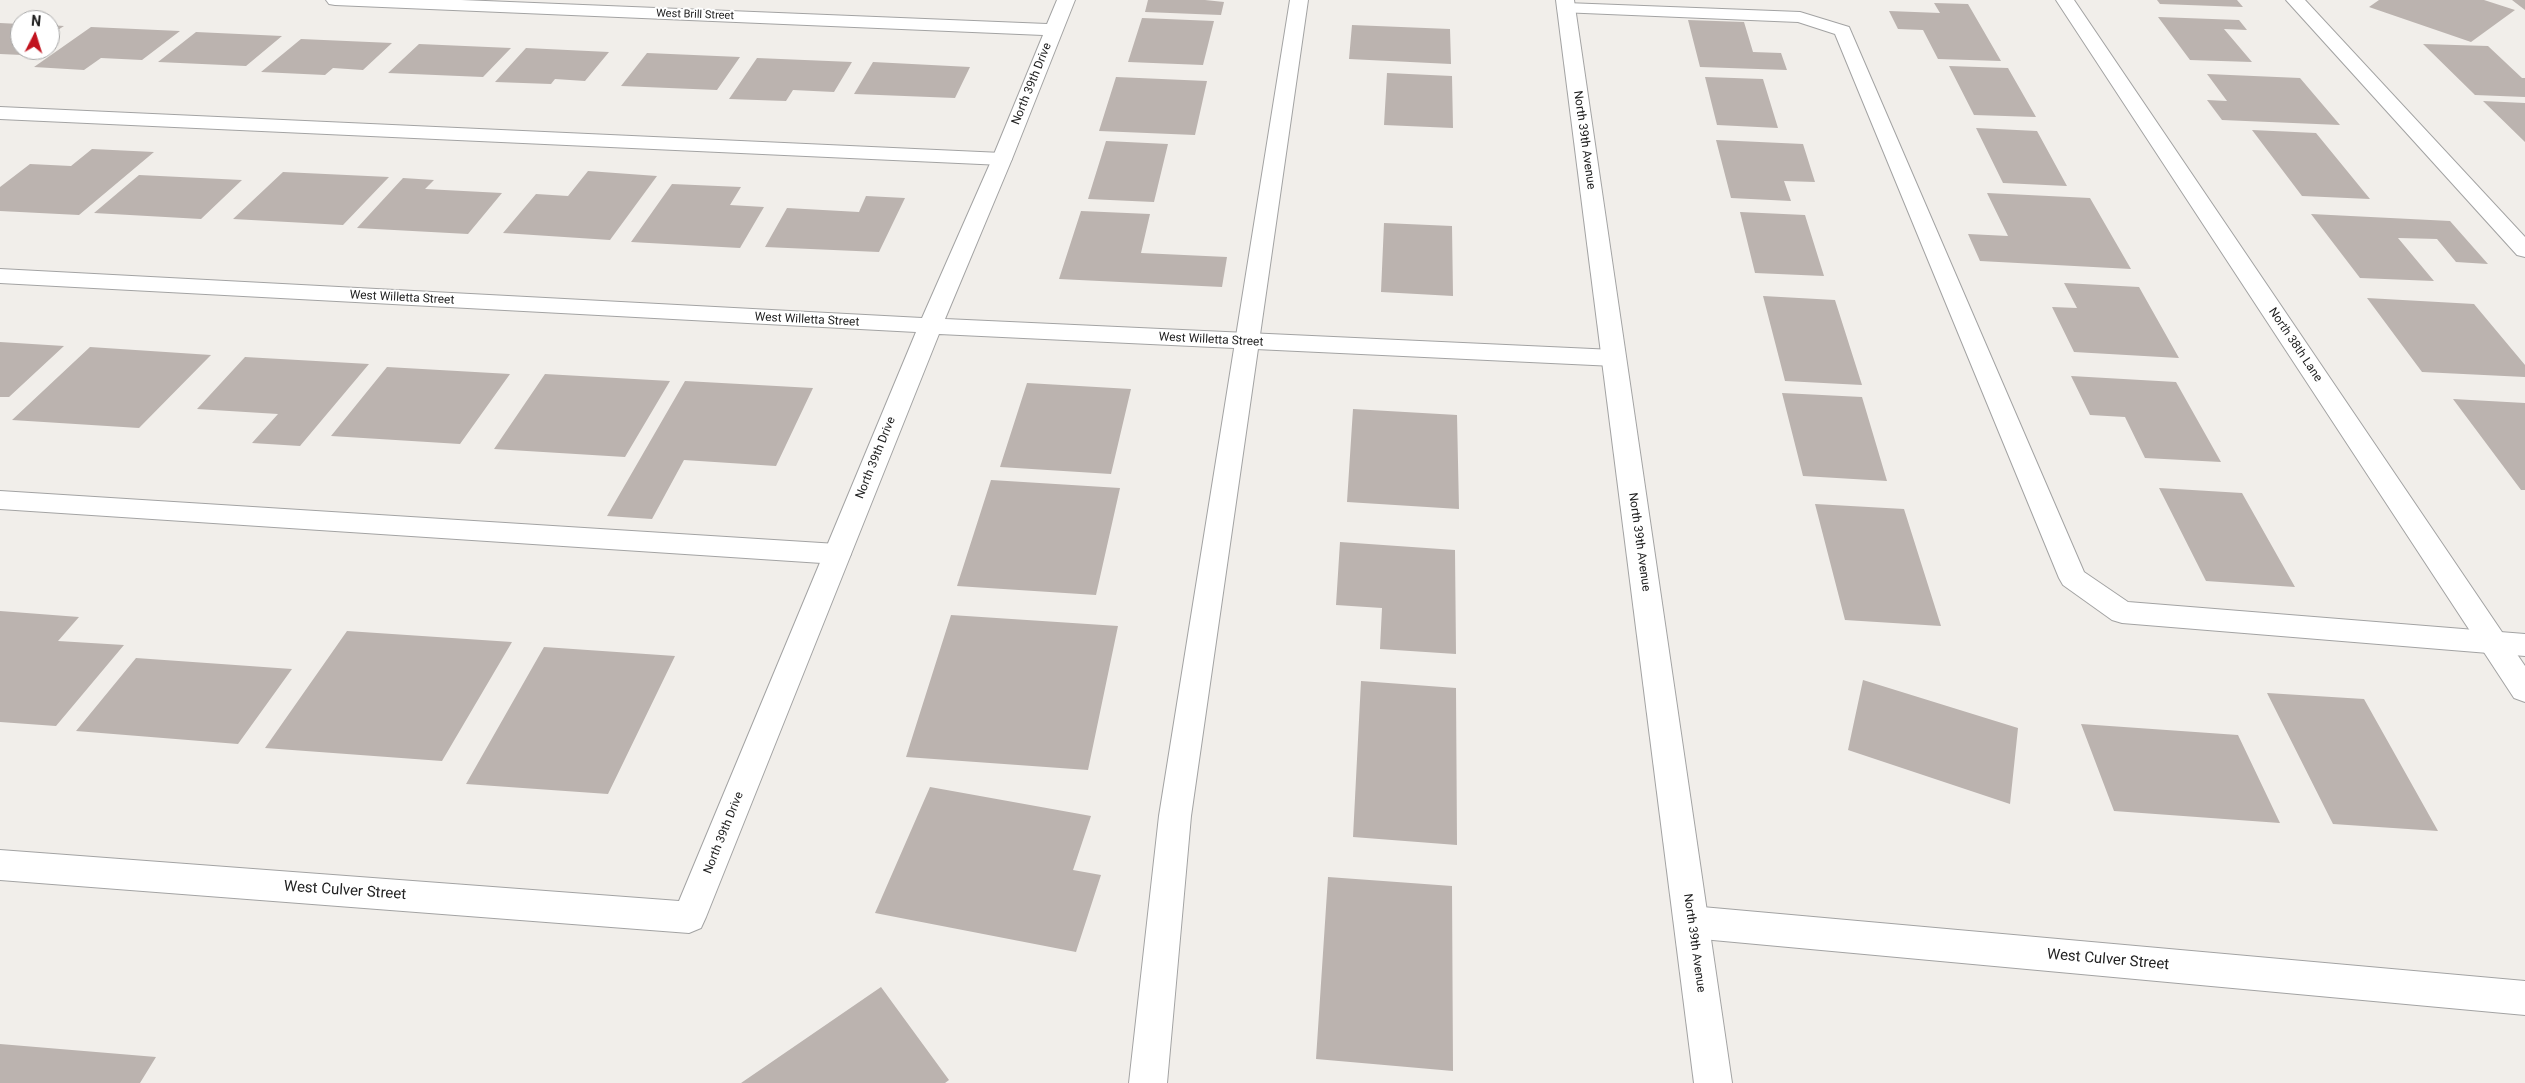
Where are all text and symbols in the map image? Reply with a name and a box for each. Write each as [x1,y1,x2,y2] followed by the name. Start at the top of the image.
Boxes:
[656,7,734,23] street label: West Brill Street
[10,10,60,60] north arrow
[31,13,42,29] text: N
[1009,41,1055,127] street label: North 39th Drive
[1570,90,1598,190] street label: North 39th Avenue
[349,288,455,308] street label: West Willetta Street
[2265,305,2325,385] street label: North 38th Lane
[754,310,860,330] street label: West Willetta Street
[1158,330,1264,350] street label: West Willetta Street
[853,415,899,501] street label: North 39th Drive
[1625,492,1653,592] street label: North 39th Avenue
[701,790,747,876] street label: North 39th Drive
[283,878,407,904] street label: West Culver Street
[1680,893,1708,993] street label: North 39th Avenue
[2046,946,2170,974] street label: West Culver Street

